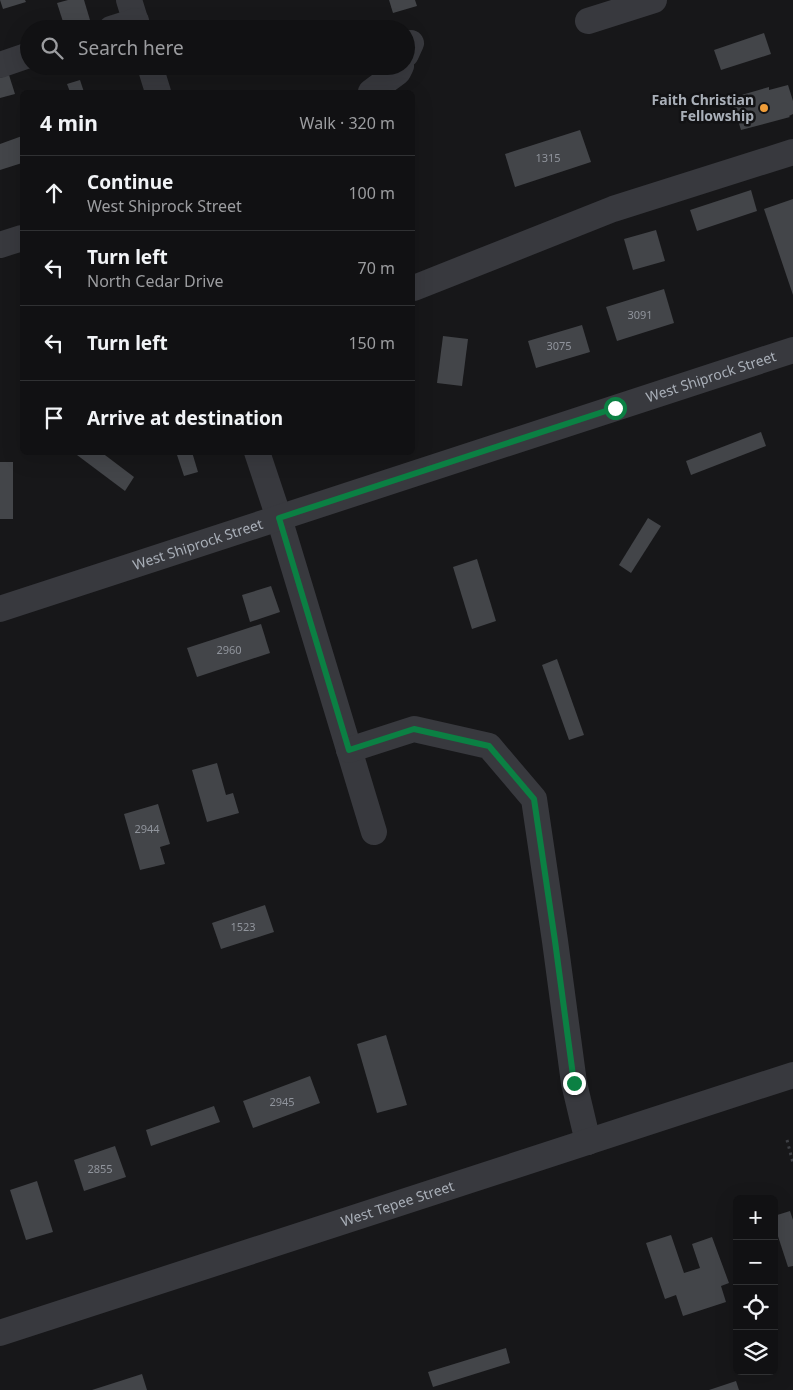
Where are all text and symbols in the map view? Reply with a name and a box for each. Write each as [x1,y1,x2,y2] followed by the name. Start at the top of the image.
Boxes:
[20,20,415,75] search box
[38,34,66,62] icon: search
[78,35,184,61] text: Search here
[652,90,754,125] place label: Faith Christian Fellowship
[758,102,770,114] marker: Faith Christian Fellowship
[40,109,98,137] text: 4 min
[300,112,395,134] text: Walk · 320 m
[535,150,561,165] house number: 1315
[87,169,173,195] text: Continue
[40,179,68,207] icon: ahead
[348,182,395,204] text: 100 m
[87,195,242,217] text: West Shiprock Street
[87,244,168,270] text: Turn left
[40,254,68,282] icon: left
[358,257,395,279] text: 70 m
[87,270,224,292] text: North Cedar Drive
[627,307,653,322] house number: 3091
[40,329,68,357] icon: left
[87,330,168,356] text: Turn left
[348,332,395,354] text: 150 m
[546,338,572,353] house number: 3075
[643,346,778,406] street label: West Shiprock Street
[604,397,627,420] route start
[40,404,68,432] icon: arrive
[87,405,283,431] text: Arrive at destination
[130,514,265,574] street label: West Shiprock Street
[216,642,242,657] house number: 2960
[134,821,160,836] house number: 2944
[230,919,256,934] house number: 1523
[563,1072,586,1095] route end
[269,1094,295,1109] house number: 2945
[87,1161,113,1176] house number: 2855
[338,1176,456,1230] street label: West Tepee Street
[733,1195,778,1375] map controls
[733,1195,778,1240] button: +
[733,1240,778,1285] button: −
[733,1285,778,1330] button: locate
[733,1330,778,1375] button: layers

